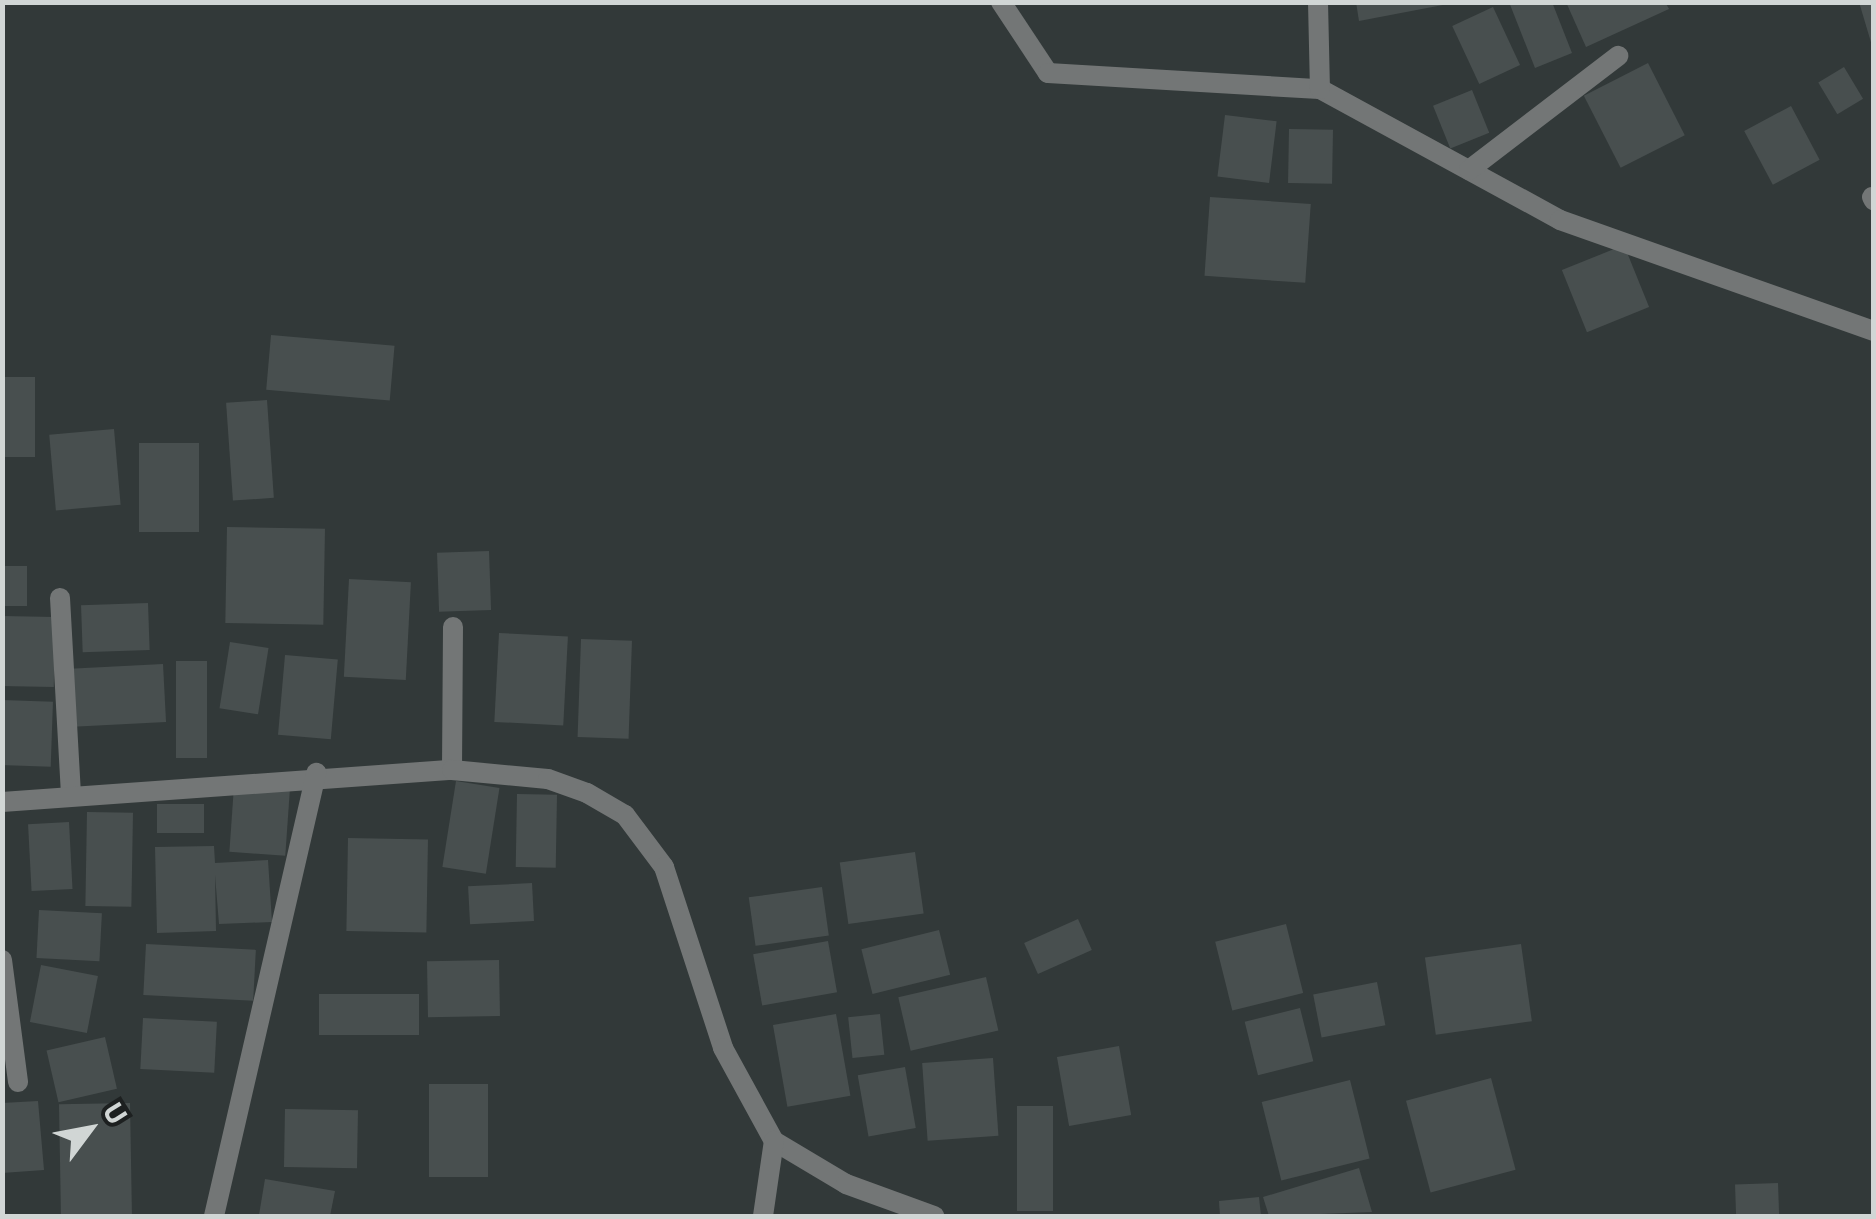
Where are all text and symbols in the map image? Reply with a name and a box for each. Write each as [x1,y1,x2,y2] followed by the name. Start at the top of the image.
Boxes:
[40,1079,140,1179] north arrow
[95,1095,137,1131] text: U

